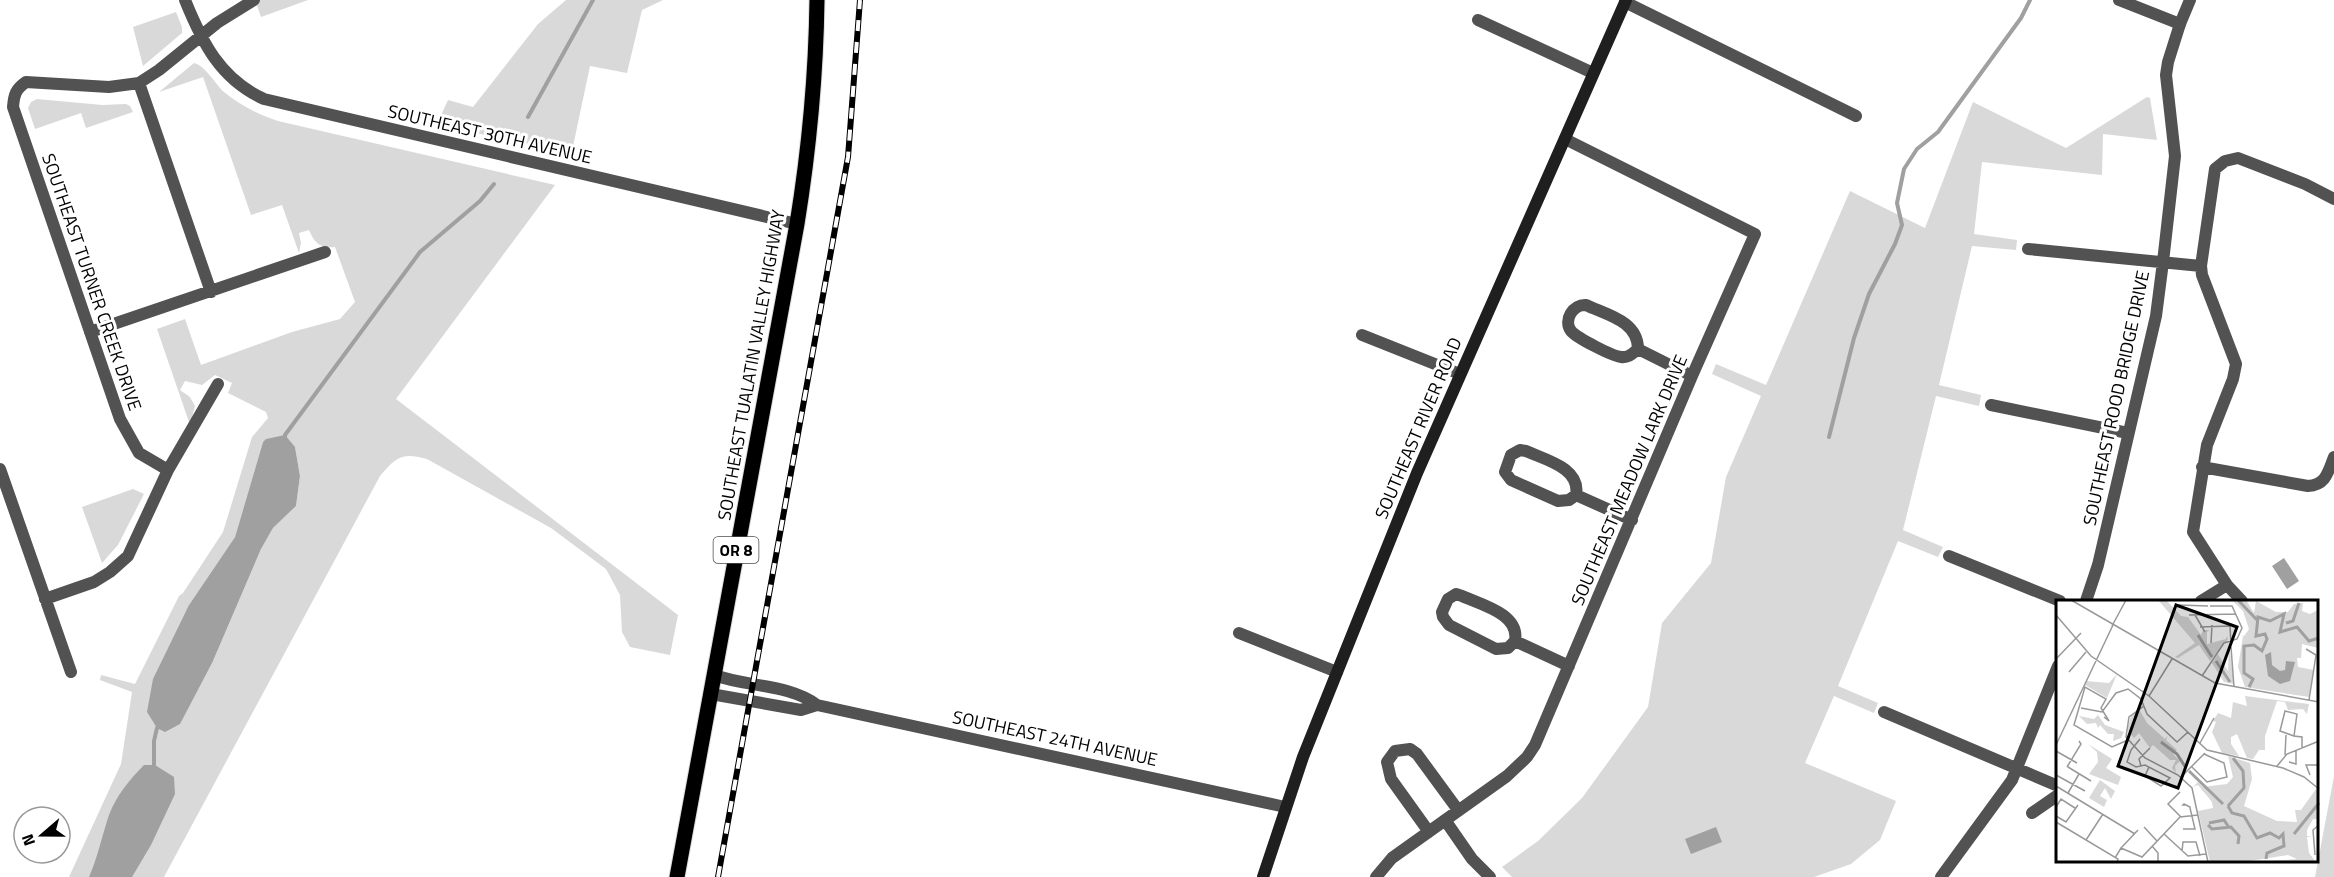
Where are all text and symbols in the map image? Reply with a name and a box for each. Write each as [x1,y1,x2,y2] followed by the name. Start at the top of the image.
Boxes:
[385,97,595,171] street label: SOUTHEAST 30TH AVENUE
[35,150,149,414] street label: SOUTHEAST TURNER CREEK DRIVE
[710,207,792,523] street label: SOUTHEAST TUALATIN VALLEY HIGHWAY
[2076,268,2156,528] street label: SOUTHEAST ROOD BRIDGE DRIVE
[1368,333,1468,523] street label: SOUTHEAST RIVER ROAD
[1564,350,1694,610] street label: SOUTHEAST MEADOW LARK DRIVE
[714,537,758,563] road number: OR 8
[2056,600,2319,862] inset map
[950,703,1160,773] street label: SOUTHEAST 24TH AVENUE
[12,805,72,865] north arrow
[15,831,41,849] text: N

